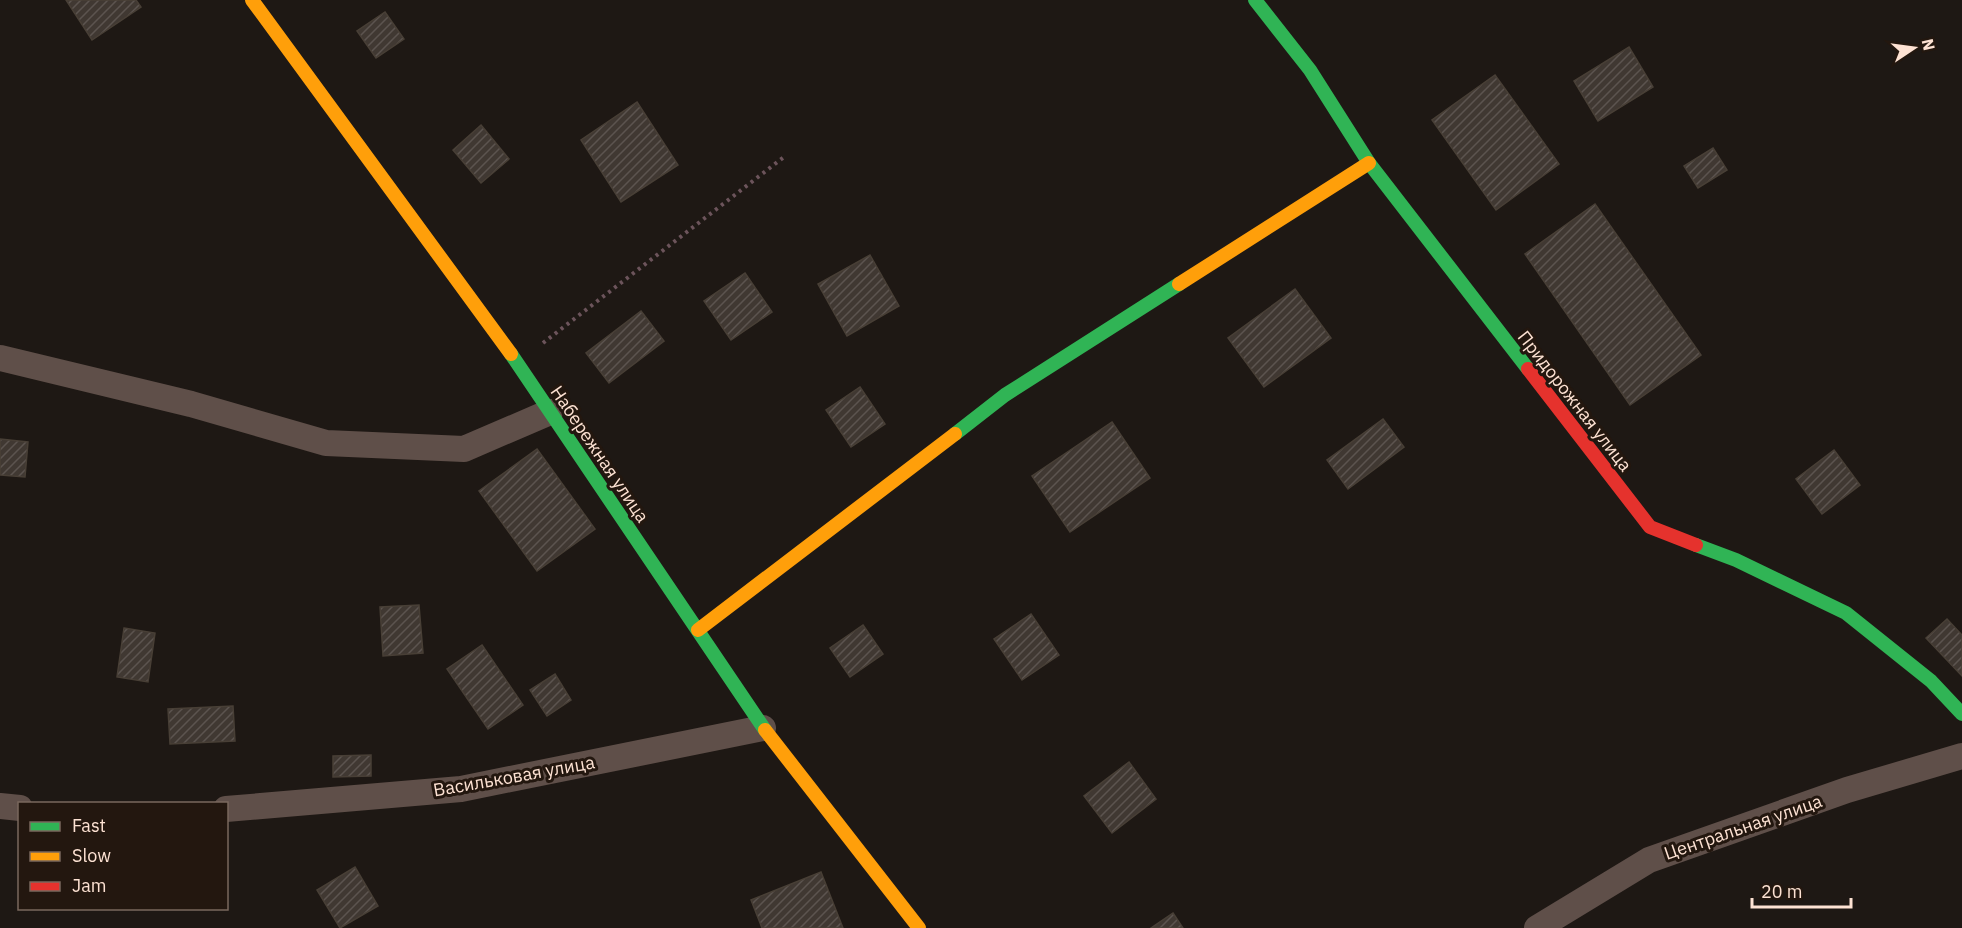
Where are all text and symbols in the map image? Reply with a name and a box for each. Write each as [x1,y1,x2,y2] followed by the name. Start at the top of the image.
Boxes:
[1884,18,1944,78] north arrow
[1918,37,1940,53] text: N
[1513,326,1637,476] street label: Придорожная улица
[546,381,655,527] street label: Набережная улица
[431,750,597,802] street label: Васильковая улица
[1661,789,1825,865] street label: Центральная улица
[18,802,228,910] legend
[72,814,106,837] text: Fast
[72,844,111,867] text: Slow
[1752,871,1851,909] scale bar
[72,874,107,897] text: Jam
[1761,880,1803,903] text: 20 m

